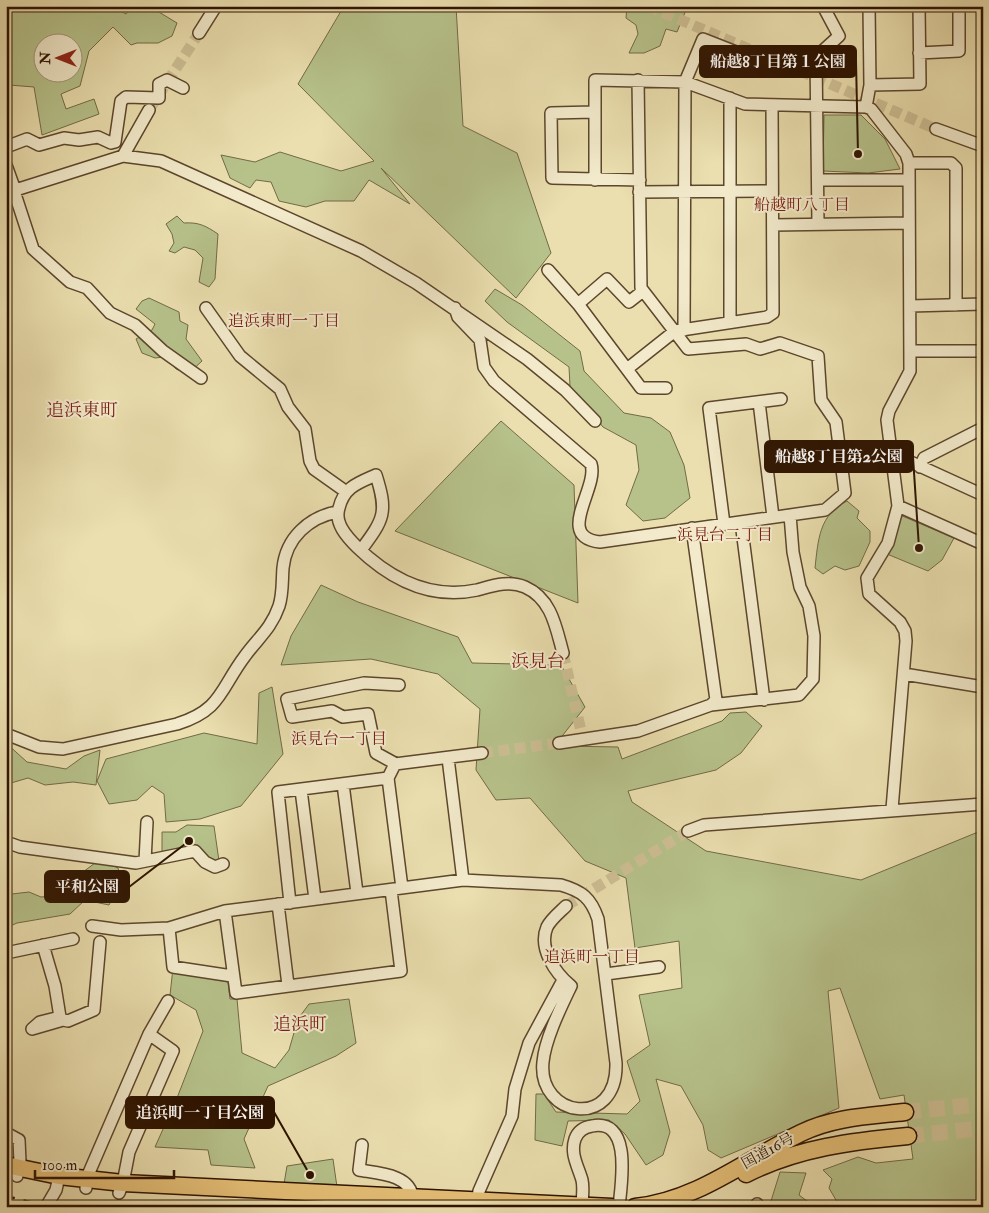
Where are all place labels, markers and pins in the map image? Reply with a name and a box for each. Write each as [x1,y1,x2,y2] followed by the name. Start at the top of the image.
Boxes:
[700,46,856,77] callout: 船越8丁目第１公園
[765,441,913,472] callout: 船越8丁目第2公園
[45,871,129,902] callout: 平和公園
[126,1097,274,1128] callout: 追浜町一丁目公園

